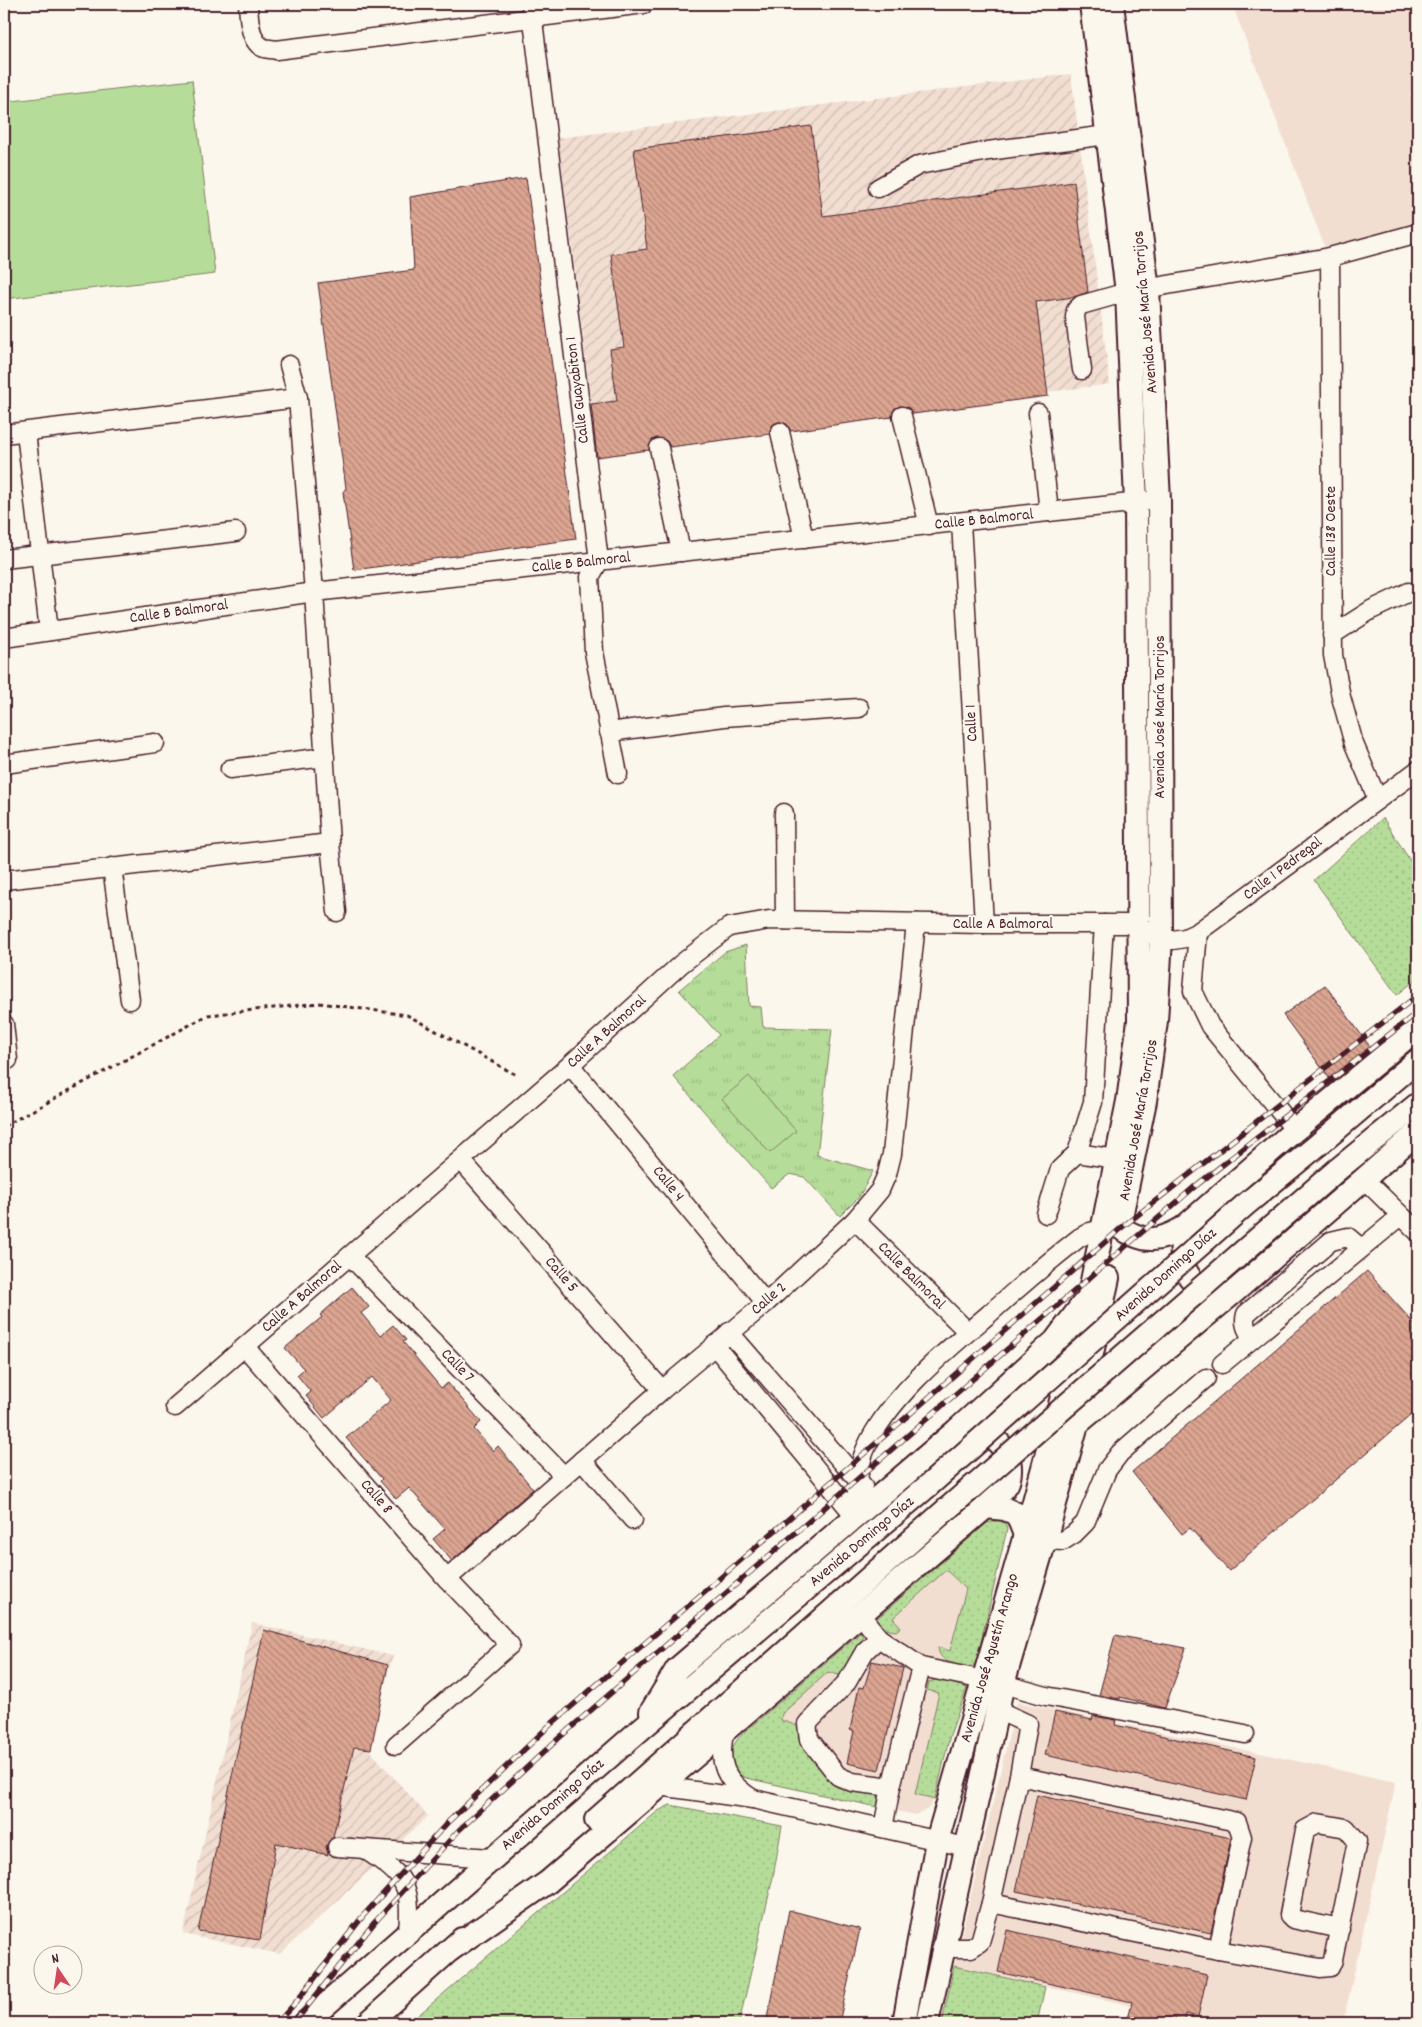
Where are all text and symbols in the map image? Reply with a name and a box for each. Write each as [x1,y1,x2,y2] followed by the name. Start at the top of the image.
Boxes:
[1127,229,1165,394] street label: Avenida José María Torrijos
[560,335,596,445] street label: Calle Guayabiton 1
[1320,486,1343,576] street label: Calle 138 Oeste
[933,503,1035,537] street label: Calle B Balmoral
[530,546,632,580] street label: Calle B Balmoral
[128,594,230,630] street label: Calle B Balmoral
[1149,635,1172,799] street label: Avenida José María Torrijos
[960,704,984,742] street label: Calle 1
[1239,831,1328,906] street label: Calle 1 Pedregal
[953,913,1053,936] street label: Calle A Balmoral
[562,990,652,1074] street label: Calle A Balmoral
[1113,1037,1165,1203] street label: Avenida José María Torrijos
[646,1161,690,1207] street label: Calle 4
[1110,1223,1222,1327] street label: Avenida Domingo Díaz
[872,1237,950,1315] street label: Calle Balmoral
[539,1252,583,1298] street label: Calle 5
[257,1255,348,1339] street label: Calle A Balmoral
[746,1277,792,1321] street label: Calle 2
[435,1344,479,1388] street label: Calle 7
[354,1474,398,1520] street label: Calle 8
[805,1491,919,1593] street label: Avenida Domingo Díaz
[955,1571,1025,1745] street label: Avenida José Agustín Arango
[496,1753,610,1857] street label: Avenida Domingo Díaz
[32,1944,82,1994] north arrow
[50,1949,61,1970] text: N

